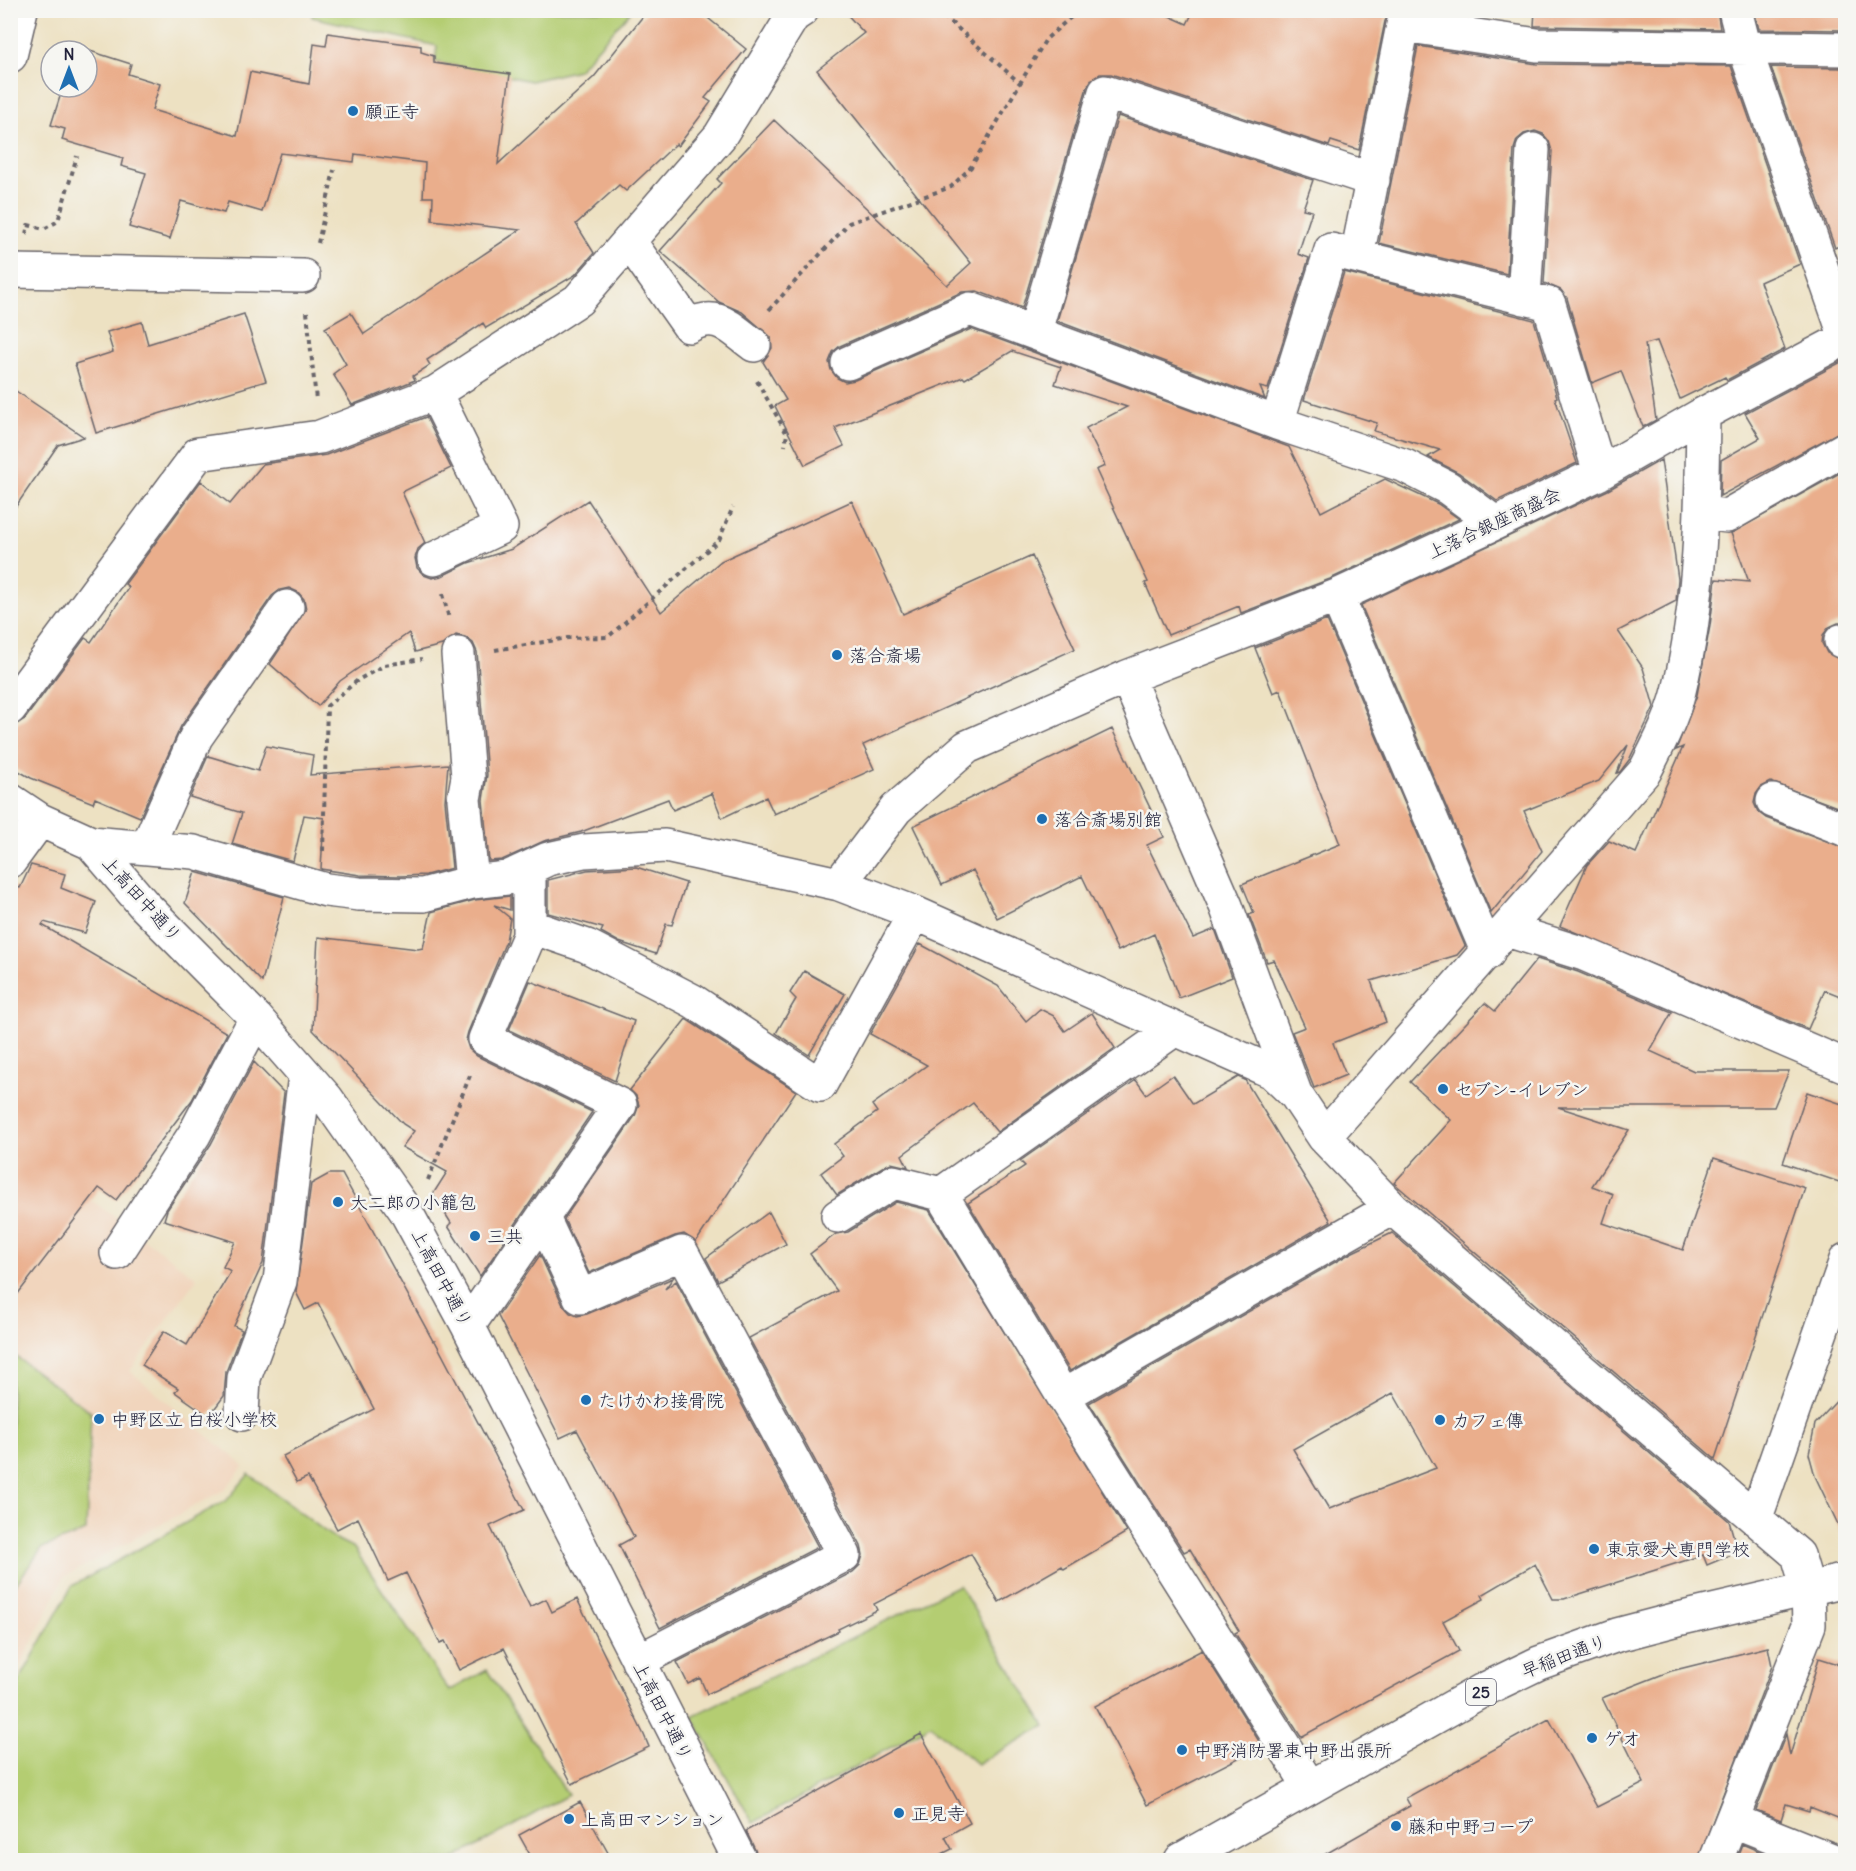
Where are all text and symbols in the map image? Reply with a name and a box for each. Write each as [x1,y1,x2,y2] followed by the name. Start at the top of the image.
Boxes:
[39,39,99,99] north arrow
[63,44,75,64] text: N
[365,100,419,123] place label: 願正寺
[346,104,360,118] marker: 願正寺
[1424,482,1564,564] street label: 上落合銀座商盛会
[849,644,921,667] place label: 落合斎場
[830,648,844,662] marker: 落合斎場
[1054,808,1162,831] place label: 落合斎場別館
[1035,812,1049,826] marker: 落合斎場別館
[97,851,187,947] street label: 上高田中通り
[1455,1078,1589,1101] place label: セブン-イレブン
[1436,1082,1450,1096] marker: セブン-イレブン
[350,1191,476,1214] place label: 大二郎の小籠包
[331,1195,345,1209] marker: 大二郎の小籠包
[406,1225,478,1331] street label: 上高田中通り
[487,1225,523,1248] place label: 三共
[468,1229,482,1243] marker: 三共
[598,1389,724,1412] place label: たけかわ接骨院
[579,1393,593,1407] marker: たけかわ接骨院
[111,1408,277,1431] place label: 中野区立 白桜小学校
[1452,1409,1524,1432] place label: カフェ傳
[92,1412,106,1426] marker: 中野区立 白桜小学校
[1433,1413,1447,1427] marker: カフェ傳
[1606,1538,1750,1561] place label: 東京愛犬専門学校
[1587,1542,1601,1556] marker: 東京愛犬専門学校
[1518,1629,1610,1683] street label: 早稲田通り
[628,1658,698,1764] street label: 上高田中通り
[1466,1679,1496,1705] road number: 25
[1604,1727,1640,1750] place label: ゲオ
[1585,1731,1599,1745] marker: ゲオ
[1194,1739,1392,1762] place label: 中野消防署東中野出張所
[1175,1743,1189,1757] marker: 中野消防署東中野出張所
[911,1802,965,1825] place label: 正見寺
[892,1806,906,1820] marker: 正見寺
[581,1808,724,1831] place label: 上高田マンション
[562,1812,576,1826] marker: 上高田マンション
[1408,1815,1533,1838] place label: 藤和中野コープ
[1389,1819,1403,1833] marker: 藤和中野コープ

